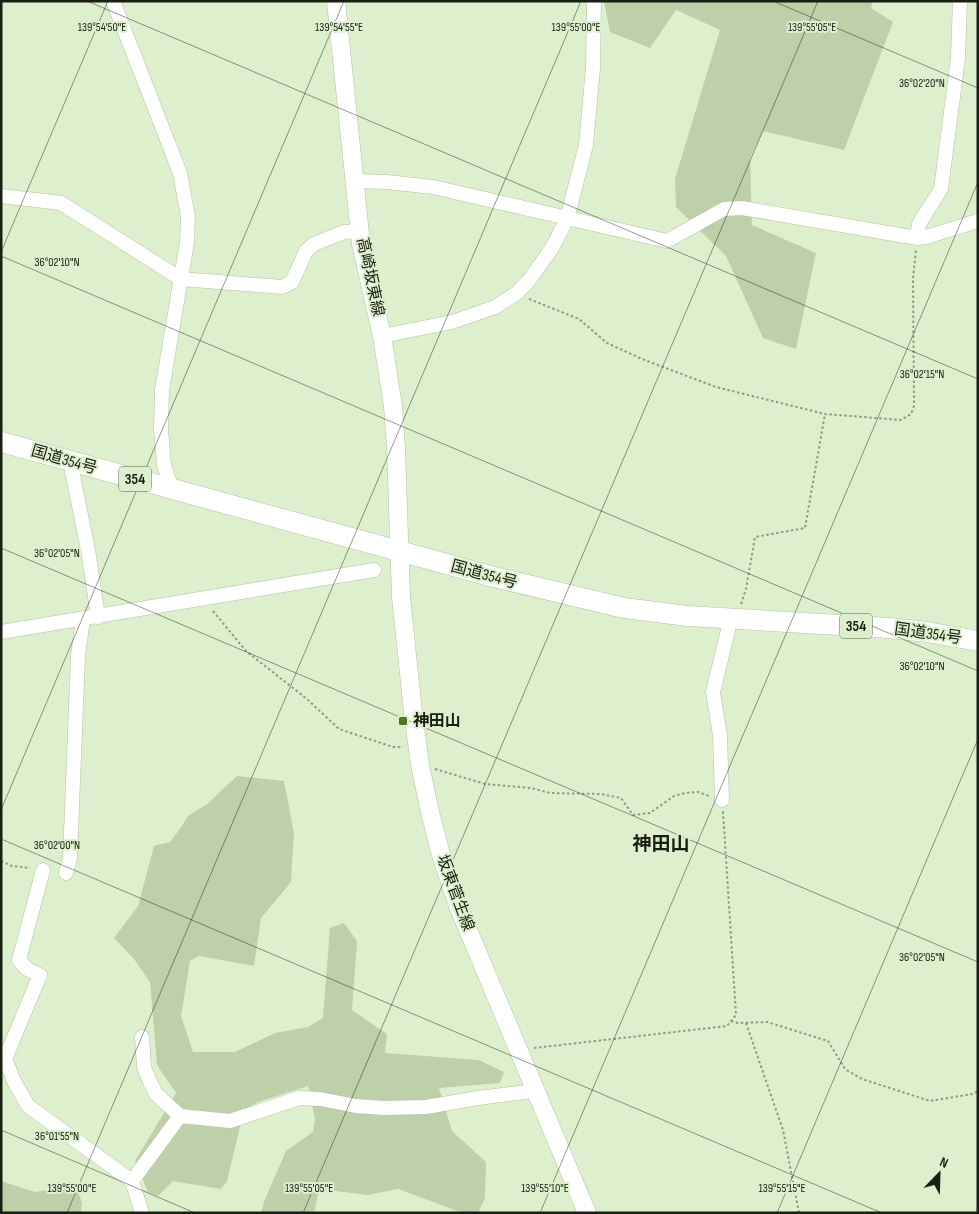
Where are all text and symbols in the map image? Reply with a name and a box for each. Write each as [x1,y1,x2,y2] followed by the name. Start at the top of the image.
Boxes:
[78,20,126,35] text: 139°54'50"E
[315,20,363,35] text: 139°54'55"E
[552,20,600,35] text: 139°55'00"E
[788,20,836,35] text: 139°55'05"E
[899,76,945,91] text: 36°02'20"N
[352,236,388,318] street label: 高崎坂東線
[34,255,80,270] text: 36°02'10"N
[900,367,944,382] text: 36°02'15"N
[29,442,99,478] street label: 国道354号
[119,466,151,492] road number: 354
[34,546,80,561] text: 36°02'05"N
[449,557,519,593] street label: 国道354号
[840,614,872,638] road number: 354
[893,620,963,648] street label: 国道354号
[899,659,945,674] text: 36°02'10"N
[413,711,461,731] place label: 神田山
[397,715,409,727] marker: 神田山
[632,833,690,856] district label: 神田山
[34,838,80,853] text: 36°02'00"N
[432,852,478,934] street label: 坂東菅生線
[899,950,945,965] text: 36°02'05"N
[35,1129,79,1144] text: 36°01'55"N
[914,1149,964,1199] north arrow
[937,1153,951,1172] text: N
[48,1181,96,1196] text: 139°55'00"E
[285,1181,333,1196] text: 139°55'05"E
[521,1181,569,1196] text: 139°55'10"E
[758,1181,806,1196] text: 139°55'15"E

